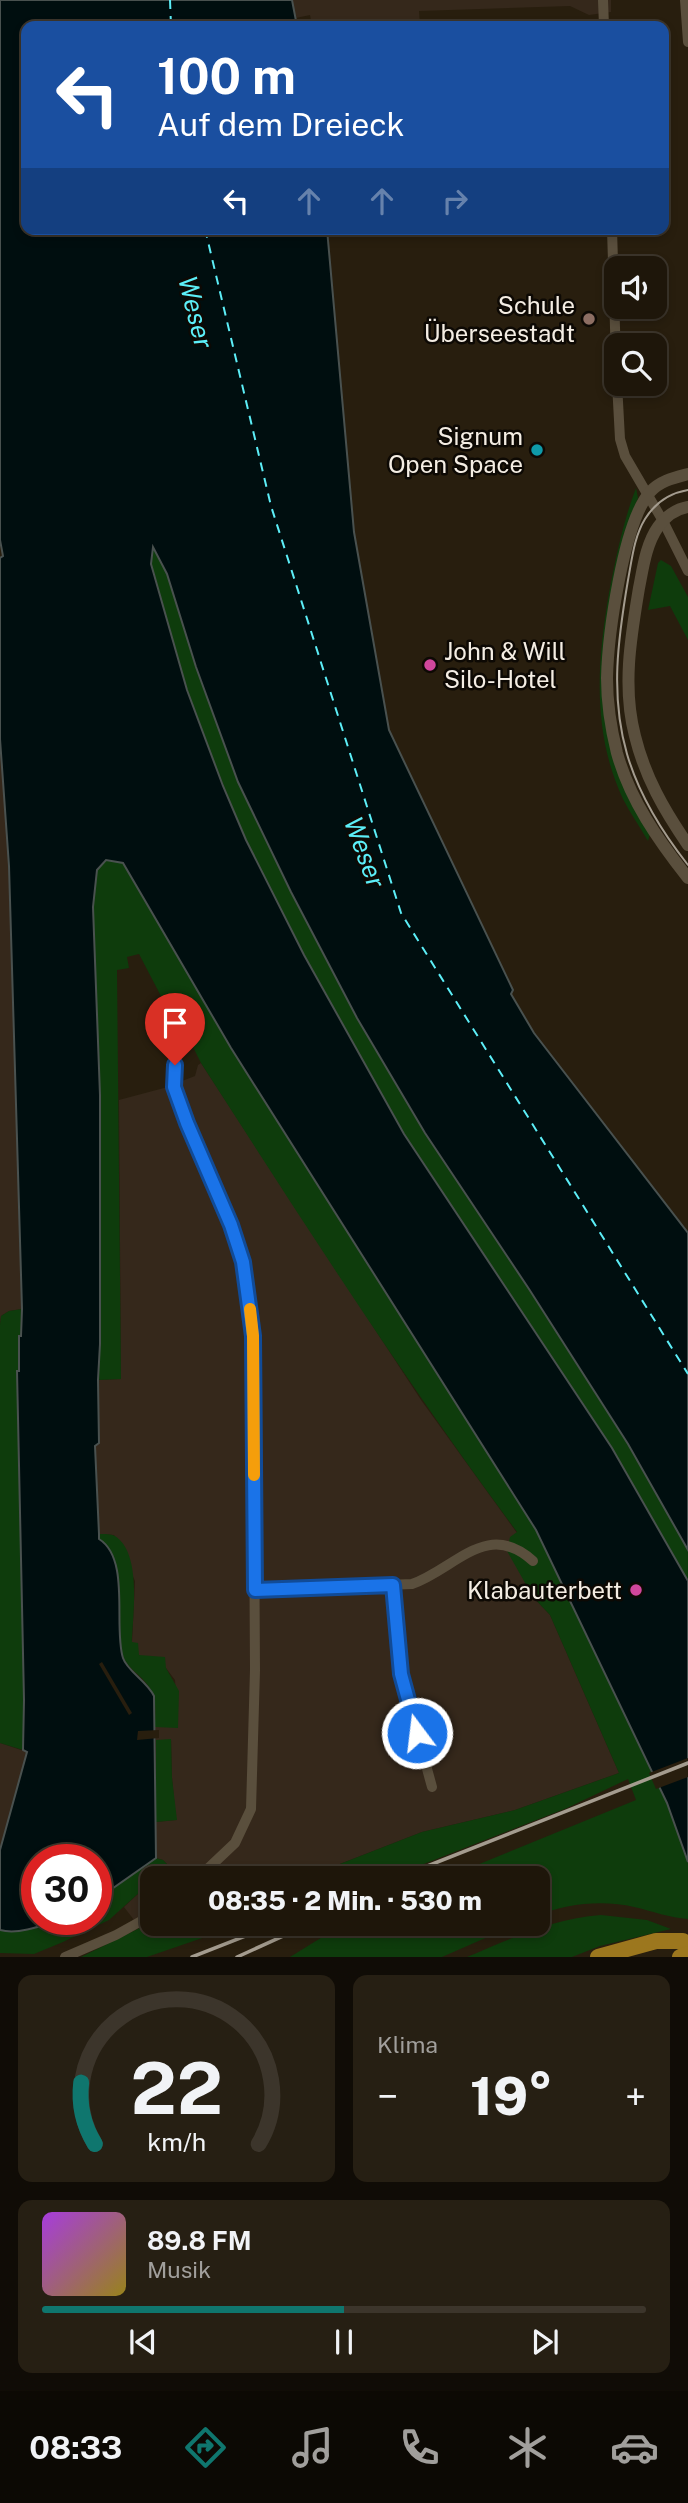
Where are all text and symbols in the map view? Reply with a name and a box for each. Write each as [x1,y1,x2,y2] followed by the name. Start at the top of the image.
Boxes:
[157,47,296,105] text: 100 m
[42,49,133,140] icon: left
[157,106,405,143] text: Auf dem Dreieck
[217,182,255,220] icon: left
[290,182,328,220] icon: ahead
[363,182,401,220] icon: ahead
[436,182,474,220] icon: right
[604,256,667,396] map controls
[604,256,667,319] button: sound
[172,273,220,351] water label: Weser
[424,291,575,347] place label: Schule Überseestadt
[581,311,597,327] marker: Schule Überseestadt
[604,333,667,396] button: search
[388,422,523,478] place label: Signum Open Space
[529,442,545,458] marker: Signum Open Space
[444,637,566,693] place label: John & Will Silo-Hotel
[422,657,438,673] marker: John & Will Silo-Hotel
[338,812,392,892] water label: Weser
[145,993,205,1065] pin
[156,1004,194,1042] icon: arrive
[467,1576,622,1604] place label: Klabauterbett
[628,1582,644,1598] marker: Klabauterbett
[380,1696,454,1770] position arrow
[21,1844,112,1935] speed limit sign: 30
[208,1885,482,1916] text: 08:35 · 2 Min. · 530 m
[377,2031,438,2058] text: Klima
[130,2046,223,2131] text: 22
[470,2066,553,2127] text: 19°
[377,2074,398,2119] text: −
[625,2074,646,2119] text: +
[147,2127,206,2157] text: km/h
[147,2225,252,2256] text: 89.8 FM
[147,2256,211,2283] text: Musik
[124,2323,162,2361] icon: previous
[325,2323,363,2361] icon: pause
[526,2323,564,2361] icon: next
[181,2423,230,2472] icon: directions
[288,2423,337,2472] icon: music
[395,2423,444,2472] icon: phone
[503,2423,552,2472] icon: climate
[610,2423,659,2472] icon: car
[29,2429,122,2466] text: 08:33

